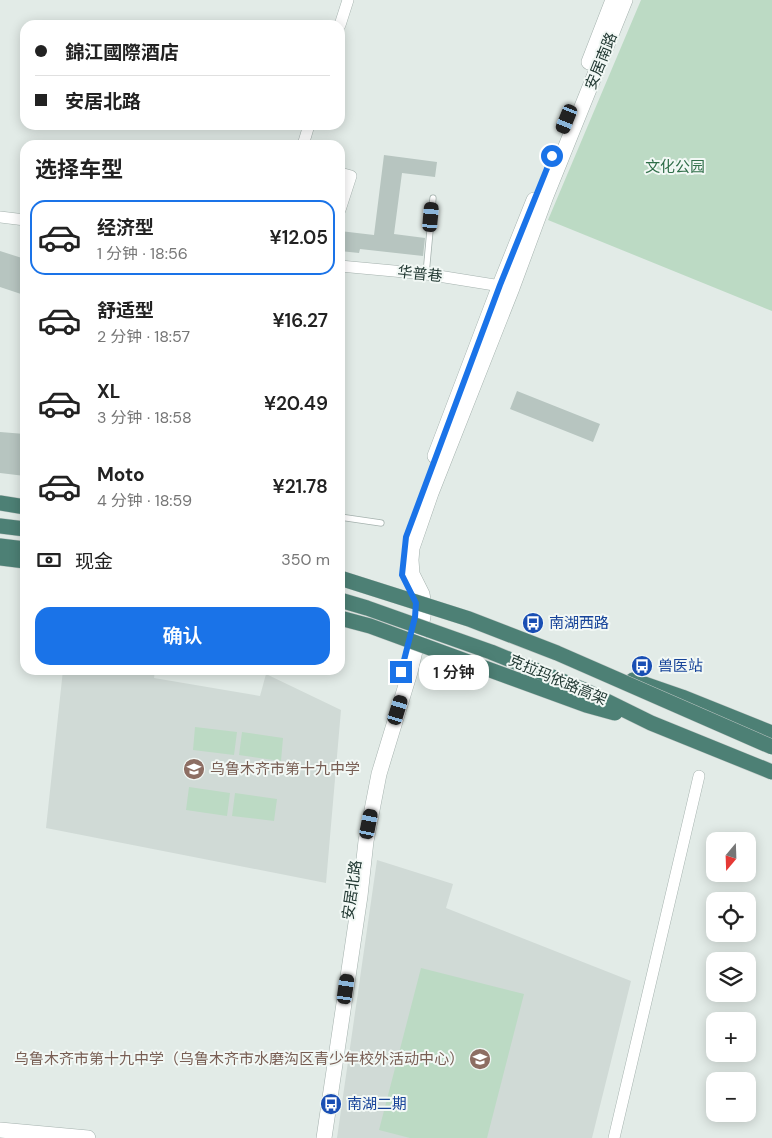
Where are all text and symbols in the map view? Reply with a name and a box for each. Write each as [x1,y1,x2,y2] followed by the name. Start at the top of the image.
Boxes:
[580,29,622,93] street label: 安居南路
[65,40,179,65] text: 錦江國際酒店
[65,89,141,114] text: 安居北路
[554,102,579,136] car
[541,145,563,167] route start
[35,155,123,184] text: 选择车型
[645,157,705,177] park label: 文化公园
[422,201,439,233] car
[37,215,82,260] icon: car
[97,215,154,240] text: 经济型
[270,225,328,250] text: ¥12.05
[97,243,188,264] text: 1 分钟 · 18:56
[397,262,443,286] street label: 华普巷
[37,298,82,343] icon: car
[97,298,154,323] text: 舒适型
[273,308,328,333] text: ¥16.27
[97,326,190,347] text: 2 分钟 · 18:57
[97,379,120,404] text: XL
[37,381,82,426] icon: car
[264,391,328,416] text: ¥20.49
[97,407,192,428] text: 3 分钟 · 18:58
[97,462,145,487] text: Moto
[37,464,82,509] icon: car
[273,474,328,499] text: ¥21.78
[97,490,192,511] text: 4 分钟 · 18:59
[35,546,63,574] icon: cash
[75,549,113,574] text: 现金
[281,549,330,570] text: 350 m
[35,607,330,665] button: 确认
[521,611,545,635] bus stop icon: 南湖西路
[549,613,609,633] place label: 南湖西路
[506,650,610,710] street label: 克拉玛依路高架
[418,654,488,690] callout: 1 分钟
[630,654,654,678] bus stop icon: 兽医站
[658,656,703,676] place label: 兽医站
[390,661,412,683] route end
[433,662,475,683] text: 1 分钟
[386,693,409,727] car
[182,757,206,781] school or university icon: 乌鲁木齐市第十九中学
[210,759,360,779] place label: 乌鲁木齐市第十九中学
[358,808,379,840] car
[706,832,756,882] north arrow
[706,832,756,1122] map controls
[338,859,366,921] street label: 安居北路
[706,892,756,942] button: locate
[706,952,756,1002] button: layers
[336,973,355,1005] car
[706,1012,756,1062] button: +
[468,1047,492,1071] school or university icon: 乌鲁木齐市第十九中学（乌鲁木齐市水磨沟区青少年校外活动中心）
[14,1049,464,1069] place label: 乌鲁木齐市第十九中学（乌鲁木齐市水磨沟区青少年校外活动中心）
[706,1072,756,1122] button: −
[319,1092,343,1116] bus stop icon: 南湖二期
[347,1094,407,1114] place label: 南湖二期

